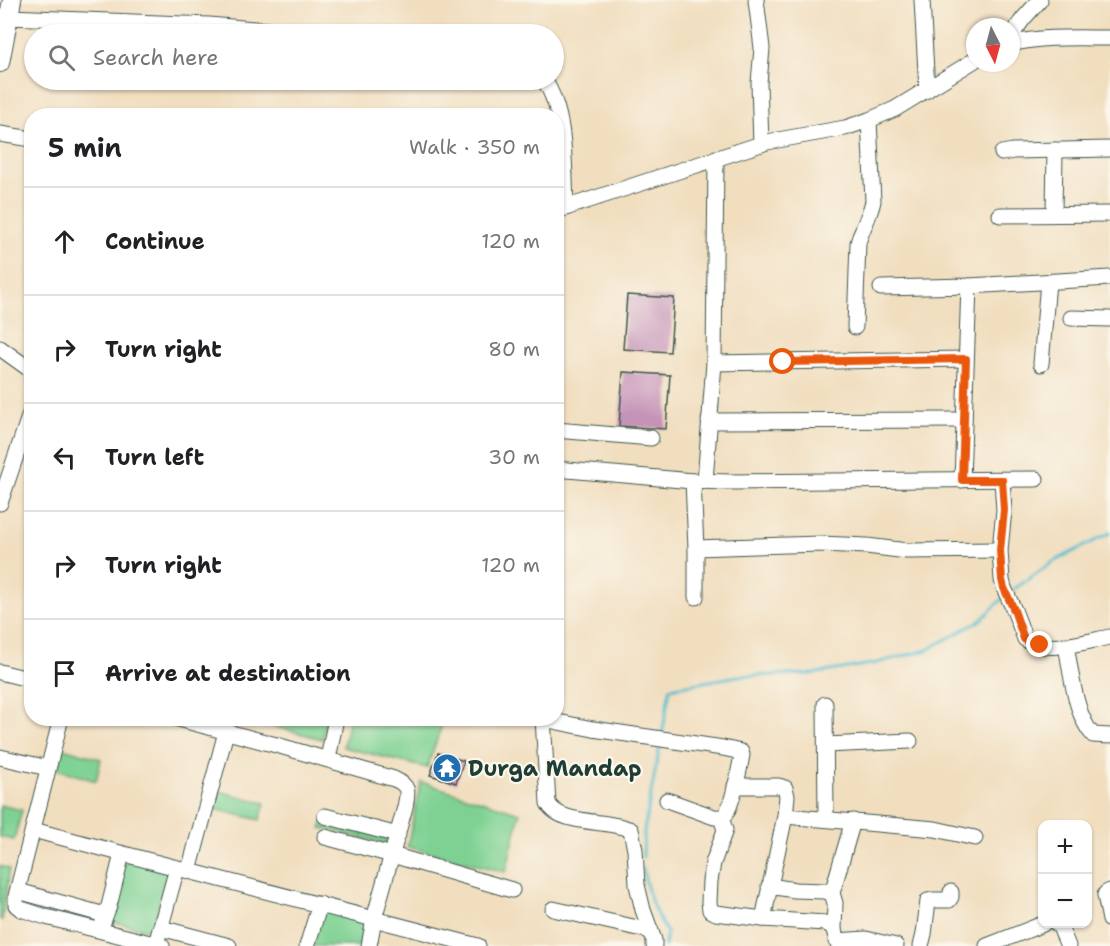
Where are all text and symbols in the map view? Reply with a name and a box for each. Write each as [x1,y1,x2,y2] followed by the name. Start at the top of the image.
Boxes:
[966,18,1020,72] north arrow
[24,24,564,90] search box
[45,41,78,74] icon: search
[93,43,219,72] text: Search here
[48,130,122,165] text: 5 min
[409,134,540,160] text: Walk · 350 m
[48,225,81,258] icon: ahead
[105,227,205,256] text: Continue
[481,228,540,254] text: 120 m
[48,333,81,366] icon: right
[105,335,222,364] text: Turn right
[488,336,540,362] text: 80 m
[769,348,795,374] route start
[48,441,81,474] icon: left
[105,443,204,472] text: Turn left
[488,444,540,470] text: 30 m
[48,549,81,582] icon: right
[105,551,222,580] text: Turn right
[481,552,540,578] text: 120 m
[1026,631,1052,657] route end
[48,657,81,690] icon: arrive
[105,659,351,688] text: Arrive at destination
[431,752,463,784] temple icon: Durga Mandap
[468,754,641,783] place label: Durga Mandap
[1038,820,1092,928] map controls
[1038,820,1092,874] button: +
[1038,874,1092,928] button: −

